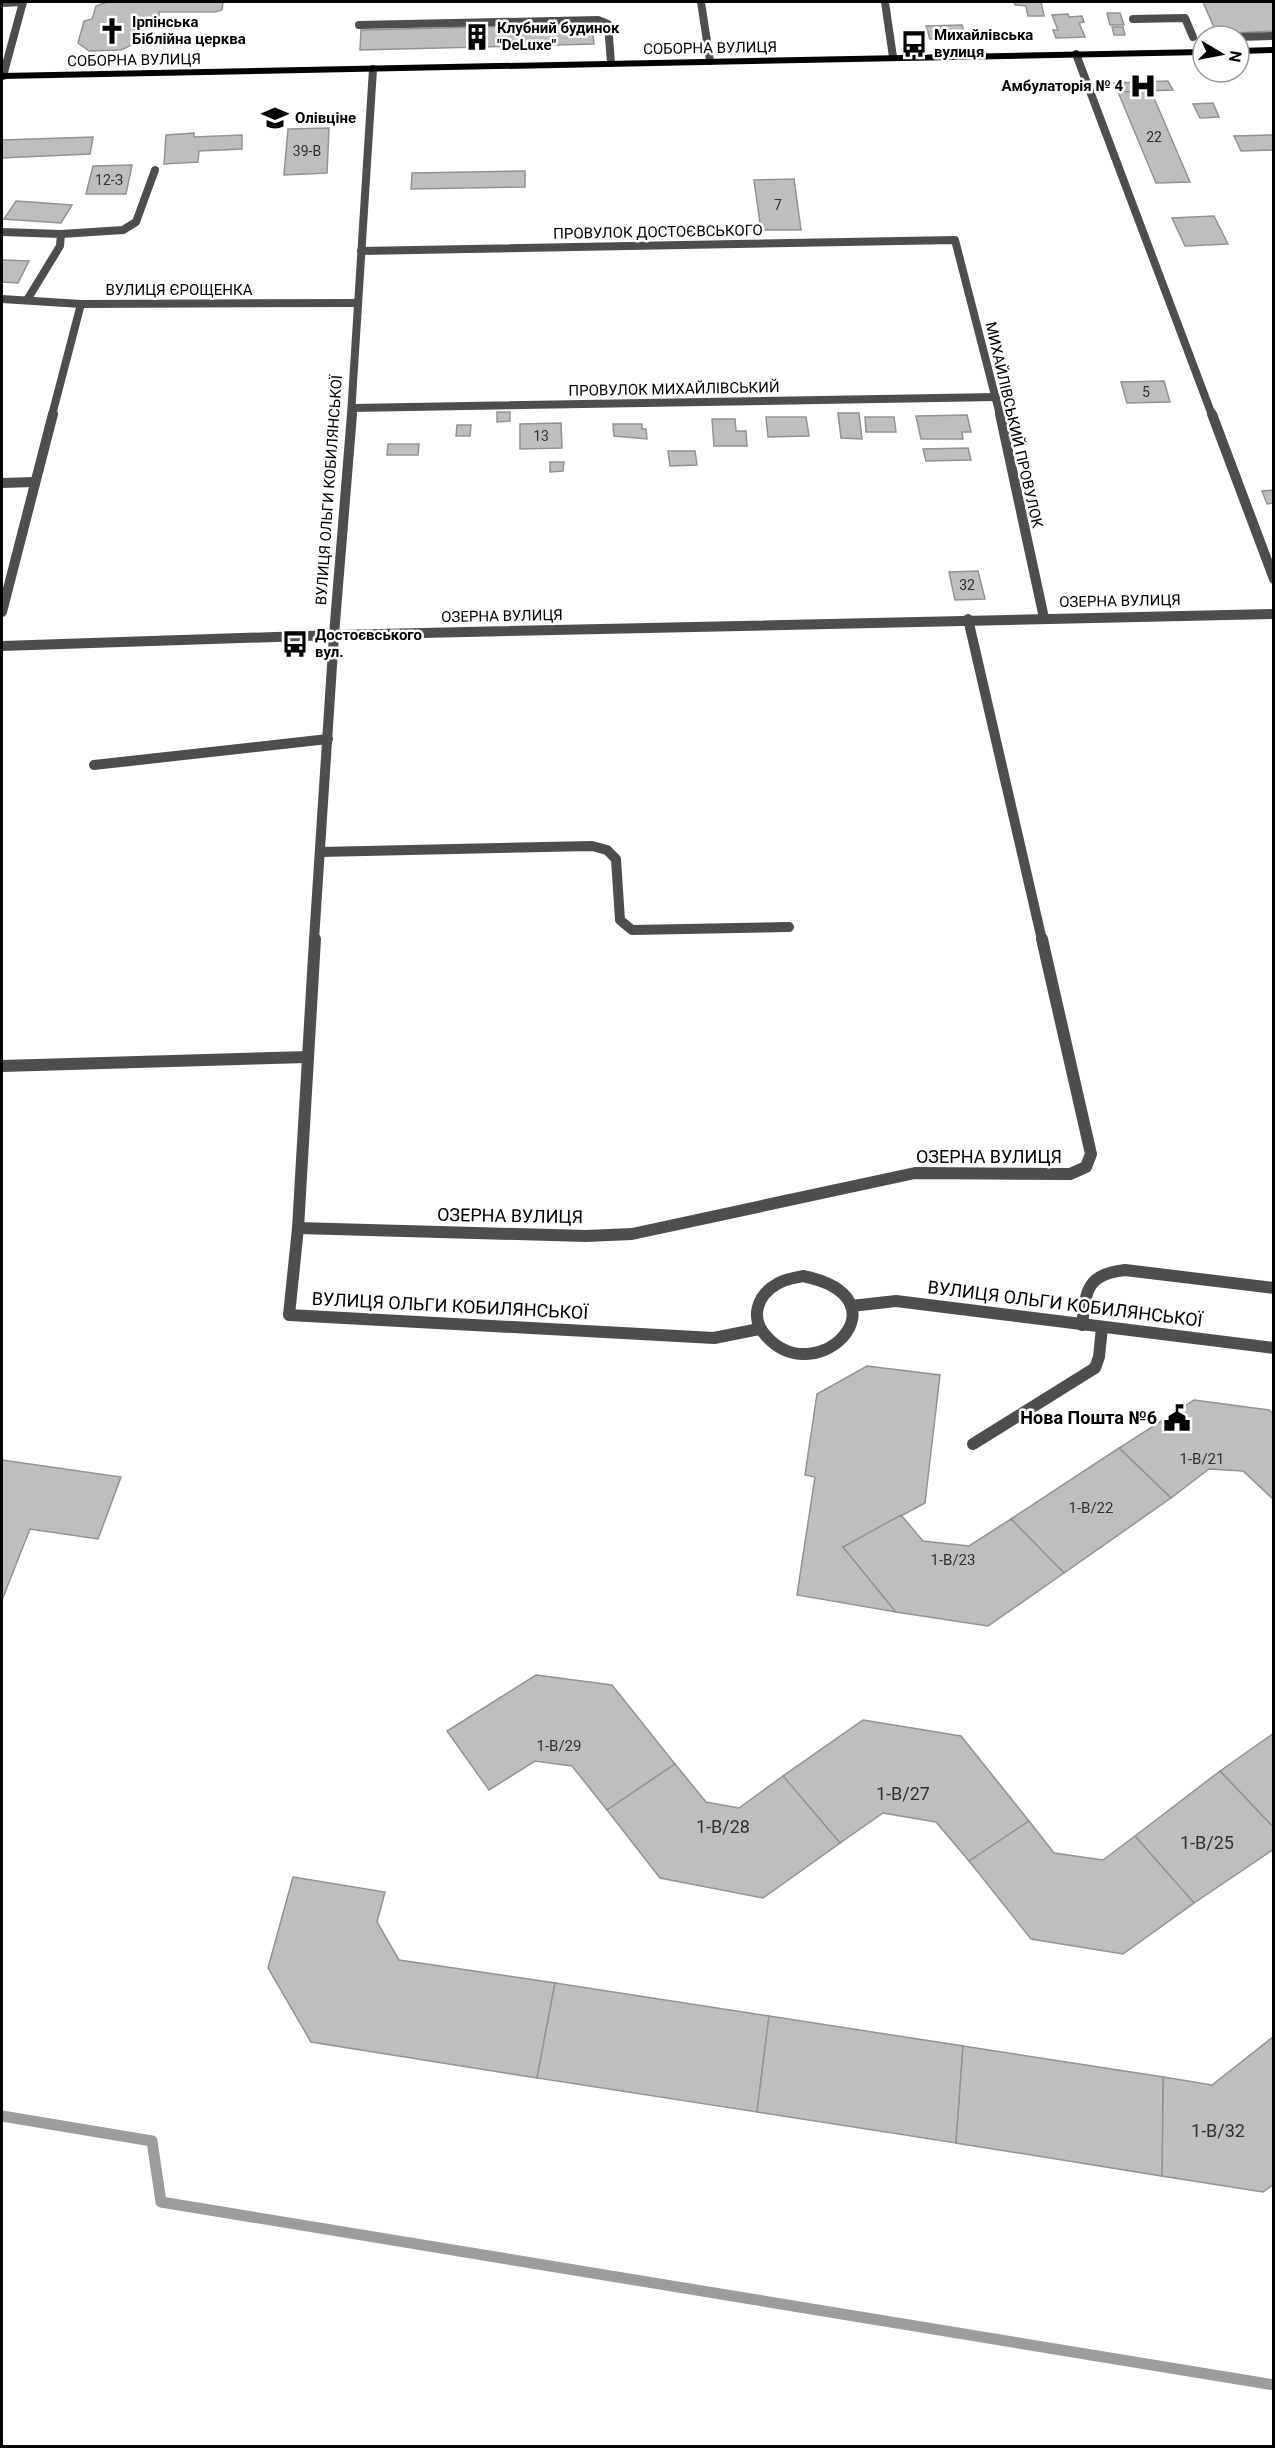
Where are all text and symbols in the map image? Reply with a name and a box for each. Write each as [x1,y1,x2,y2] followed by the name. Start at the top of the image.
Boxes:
[132,13,246,48] place label: Ірпінська Біблійна церква
[97,16,127,46] church icon: Ірпінська Біблійна церква
[497,19,620,54] place label: Клубний будинок "DeLuxe"
[462,22,492,52] building icon: Клубний будинок "DeLuxe"
[1191,24,1251,84] north arrow
[934,26,1033,61] place label: Михайлівська вулиця
[899,29,929,59] bus stop icon: Михайлівська вулиця
[643,38,777,58] street label: СОБОРНА ВУЛИЦЯ
[1225,49,1246,64] text: N
[67,50,201,70] street label: СОБОРНА ВУЛИЦЯ
[1128,71,1158,101] hospital icon: Амбулаторія № 4
[1002,77,1123,95] place label: Амбулаторія № 4
[260,103,290,133] school or university icon: Олівціне
[295,109,356,127] place label: Олівціне
[1146,129,1162,145] house number: 22
[293,143,321,159] house number: 39-В
[95,172,123,188] house number: 12-З
[774,197,782,213] house number: 7
[553,221,763,243] street label: ПРОВУЛОК ДОСТОЄВСЬКОГО
[106,281,253,299] street label: ВУЛИЦЯ ЄРОЩЕНКА
[981,320,1047,530] street label: МИХАЙЛІВСЬКИЙ ПРОВУЛОК
[312,373,346,606] street label: ВУЛИЦЯ ОЛЬГИ КОБИЛЯНСЬКОЇ
[568,378,780,400] street label: ПРОВУЛОК МИХАЙЛІВСЬКИЙ
[1142,384,1150,400] house number: 5
[533,428,549,444] house number: 13
[959,577,975,593] house number: 32
[1059,591,1181,611] street label: ОЗЕРНА ВУЛИЦЯ
[441,606,563,626] street label: ОЗЕРНА ВУЛИЦЯ
[315,626,422,661] place label: Достоєвського вул.
[280,629,310,659] bus stop icon: Достоєвського вул.
[916,1146,1062,1167] street label: ОЗЕРНА ВУЛИЦЯ
[437,1204,583,1227] street label: ОЗЕРНА ВУЛИЦЯ
[926,1276,1205,1331] street label: ВУЛИЦЯ ОЛЬГИ КОБИЛЯНСЬКОЇ
[311,1288,590,1323] street label: ВУЛИЦЯ ОЛЬГИ КОБИЛЯНСЬКОЇ
[1162,1403,1192,1433] public building icon: Нова Пошта №6
[1020,1407,1157,1428] place label: Нова Пошта №6
[1180,1450,1224,1468] house number: 1-В/21
[1069,1499,1113,1517] house number: 1-В/22
[931,1551,975,1569] house number: 1-В/23
[537,1737,581,1755] house number: 1-В/29
[876,1783,930,1804] house number: 1-В/27
[696,1816,750,1837] house number: 1-В/28
[1180,1832,1234,1853] house number: 1-В/25
[1191,2120,1245,2141] house number: 1-В/32

